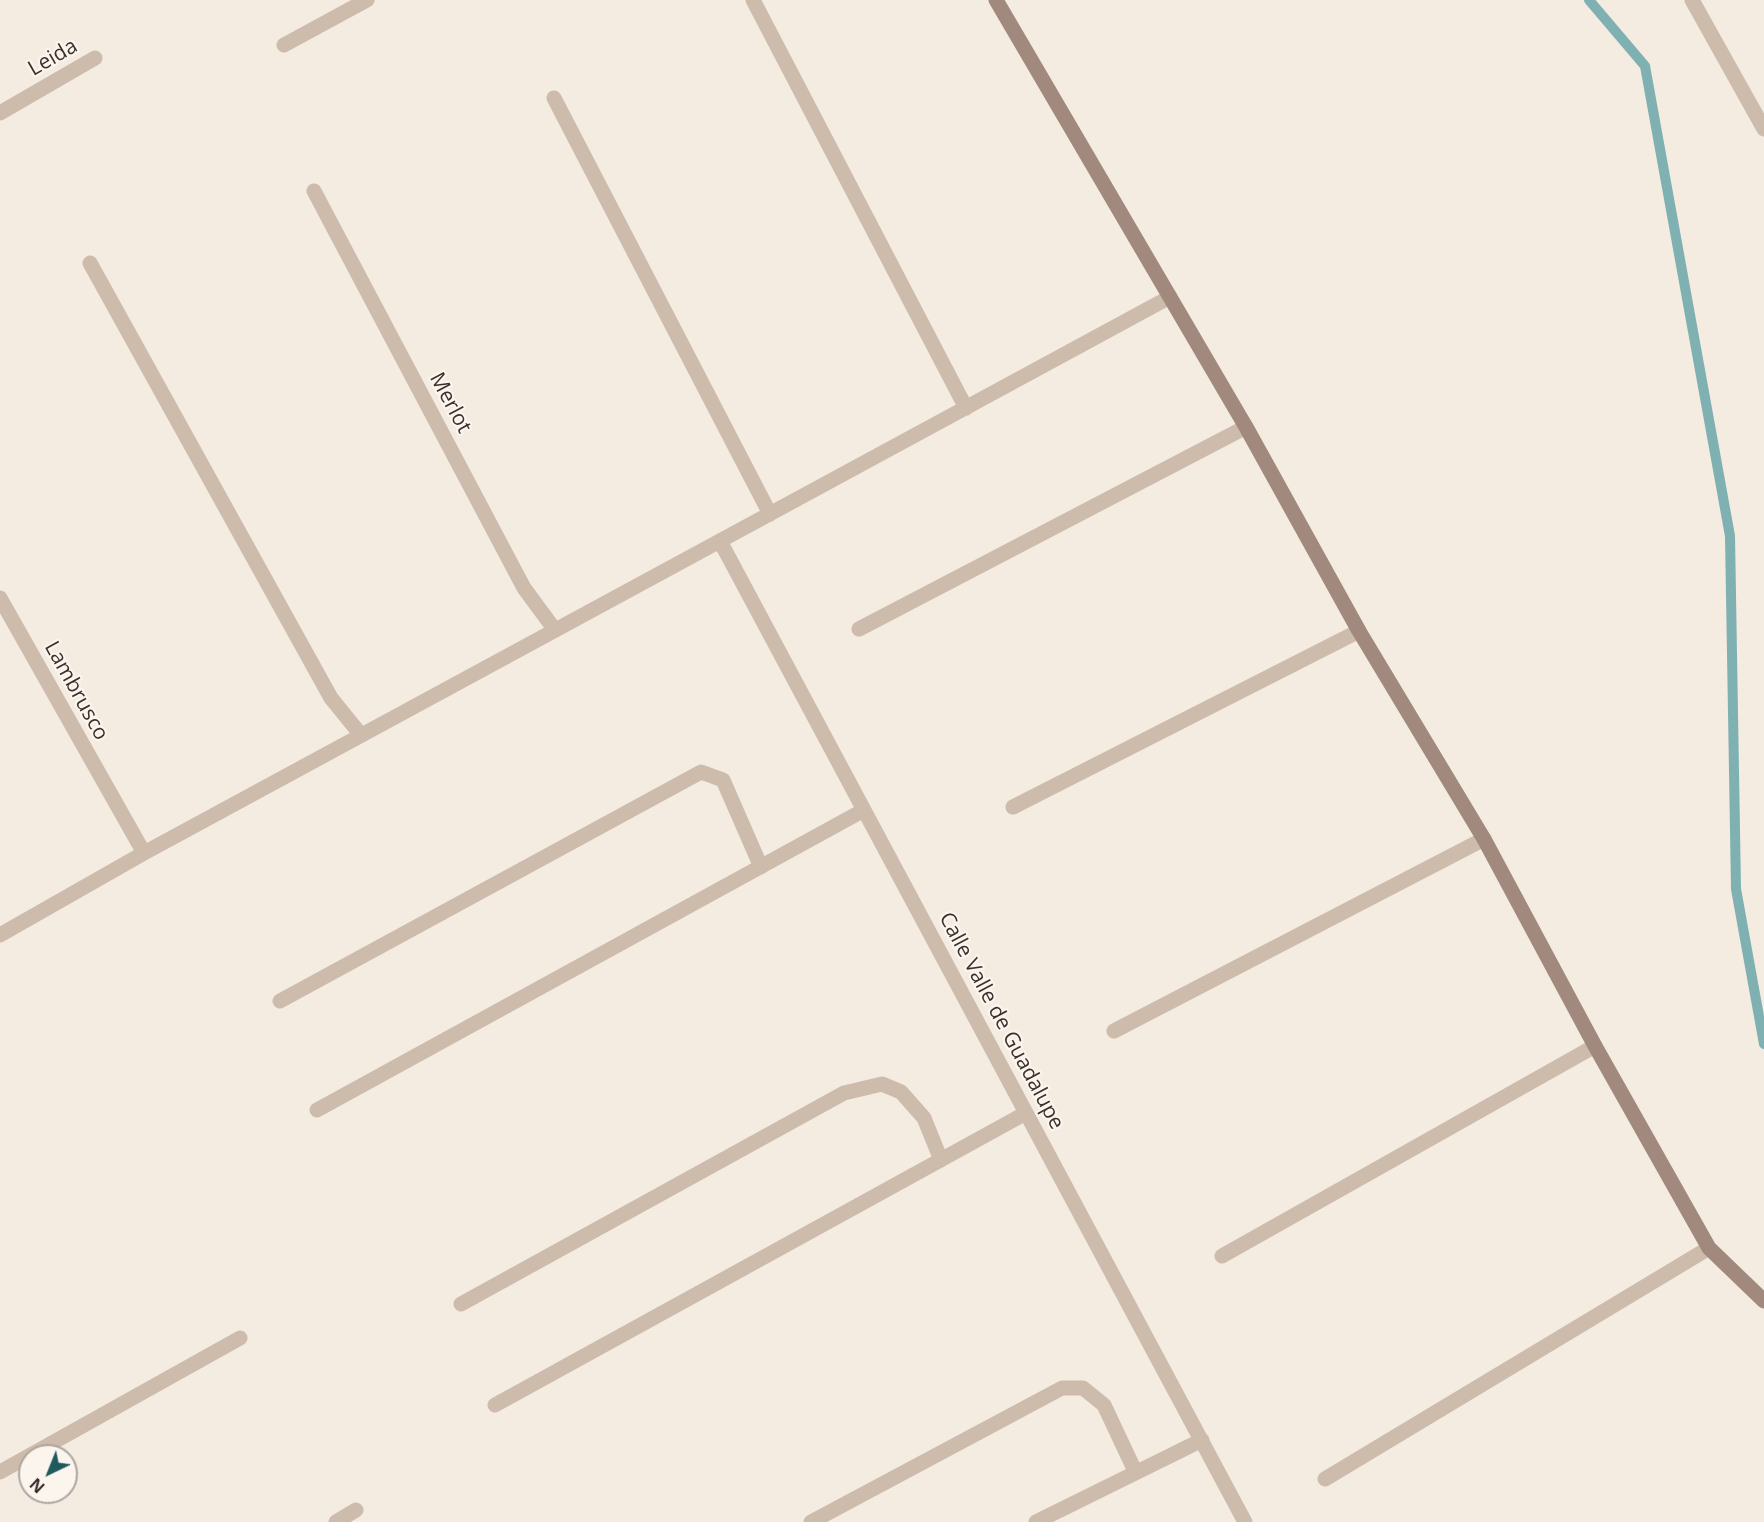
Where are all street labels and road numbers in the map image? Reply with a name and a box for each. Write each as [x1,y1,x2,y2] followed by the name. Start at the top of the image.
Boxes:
[24,34,82,82] street label: Leida
[424,369,476,437] street label: Merlot
[39,637,113,745] street label: Lambrusco
[933,908,1069,1134] street label: Calle Valle de Guadalupe

